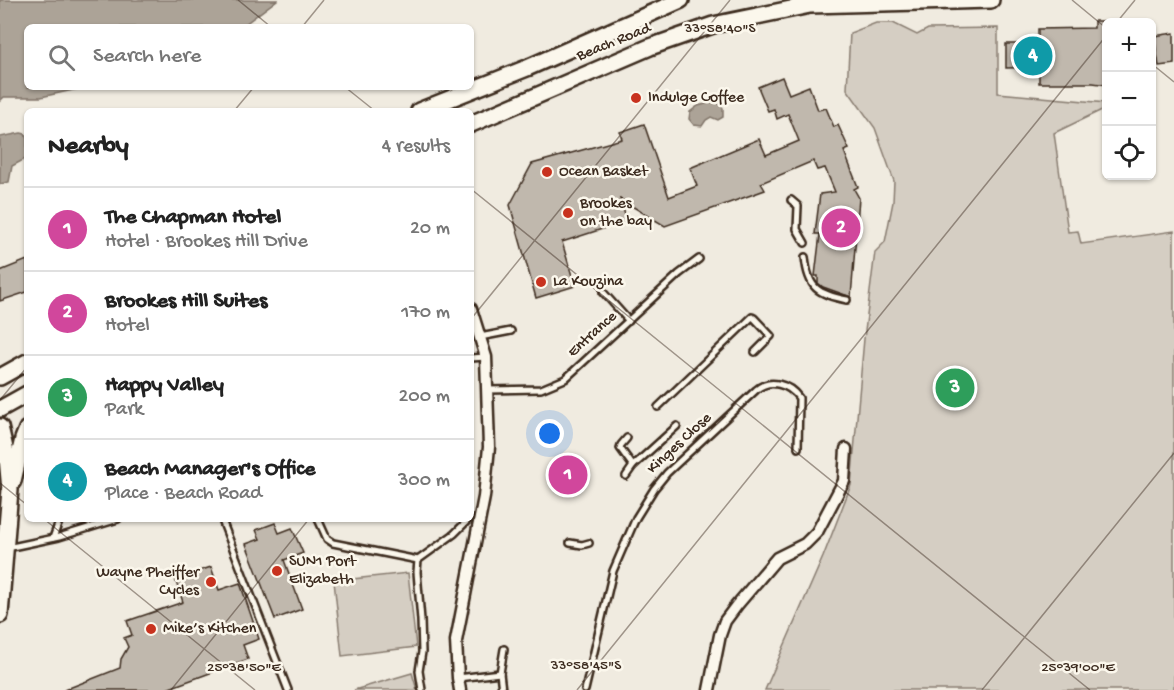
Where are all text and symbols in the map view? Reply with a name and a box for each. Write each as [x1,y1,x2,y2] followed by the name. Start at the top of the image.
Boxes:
[1102,18,1156,180] map controls
[1102,18,1156,72] button: +
[573,19,655,67] street label: Beach Road
[683,20,756,38] text: 33°58'40"S
[24,24,474,90] search box
[1014,34,1052,78] pin: 4
[45,41,78,74] icon: search
[93,44,201,70] text: Search here
[1102,72,1156,126] button: −
[648,89,745,108] place label: Indulge Coffee
[629,91,643,105] marker: Indulge Coffee
[1102,126,1156,180] button: locate
[48,132,129,163] text: Nearby
[382,136,450,159] text: 4 results
[559,163,649,182] place label: Ocean Basket
[540,165,554,179] marker: Ocean Basket
[579,195,652,232] place label: Brookes on the bay
[105,205,281,231] text: The Chapman Hotel
[561,206,575,220] marker: Brookes on the bay
[822,206,860,250] pin: 2
[63,218,72,241] text: 1
[410,218,450,241] text: 20 m
[105,231,308,254] text: Hotel · Brookes Hill Drive
[553,273,624,292] place label: La Kouzina
[534,275,548,289] marker: La Kouzina
[105,289,267,315] text: Brookes Hill Suites
[63,302,72,325] text: 2
[401,302,450,325] text: 170 m
[564,307,622,362] street label: Entrance
[105,315,150,338] text: Hotel
[936,366,974,410] pin: 3
[105,373,224,399] text: Happy Valley
[62,386,73,409] text: 3
[399,386,450,409] text: 200 m
[105,399,143,422] text: Park
[644,409,717,479] street label: Kinges Close
[535,419,564,448] your location
[548,452,588,498] pin: 1
[105,457,315,483] text: Beach Manager's Office
[63,470,72,493] text: 4
[398,470,450,493] text: 300 m
[105,483,262,506] text: Place · Beach Road
[289,553,357,590] place label: SUN1 Port Elizabeth
[96,564,200,601] place label: Wayne Pheiffer Cycles
[270,564,284,578] marker: SUN1 Port Elizabeth
[204,575,218,589] marker: Wayne Pheiffer Cycles
[163,620,257,639] place label: Mike’s Kitchen
[144,622,158,636] marker: Mike’s Kitchen
[550,657,621,675] text: 33°58'45"S
[207,659,282,677] text: 25°38'50"E
[1041,659,1116,677] text: 25°39'00"E

